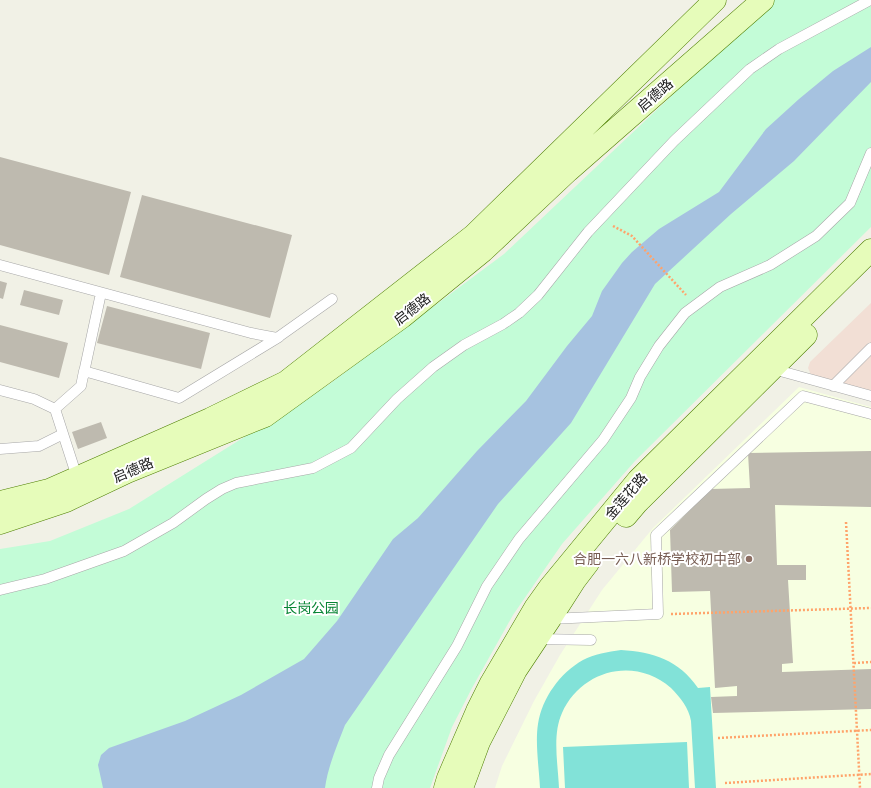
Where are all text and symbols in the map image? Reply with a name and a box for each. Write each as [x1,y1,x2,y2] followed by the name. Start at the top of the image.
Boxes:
[633,74,677,116] street label: 启德路
[390,289,434,329] street label: 启德路
[110,454,156,486] street label: 启德路
[601,469,651,523] street label: 金莲花路
[573,550,741,568] place label: 合肥一六八新桥学校初中部
[744,554,754,564] marker: 合肥一六八新桥学校初中部
[283,599,339,617] park label: 长岗公园

